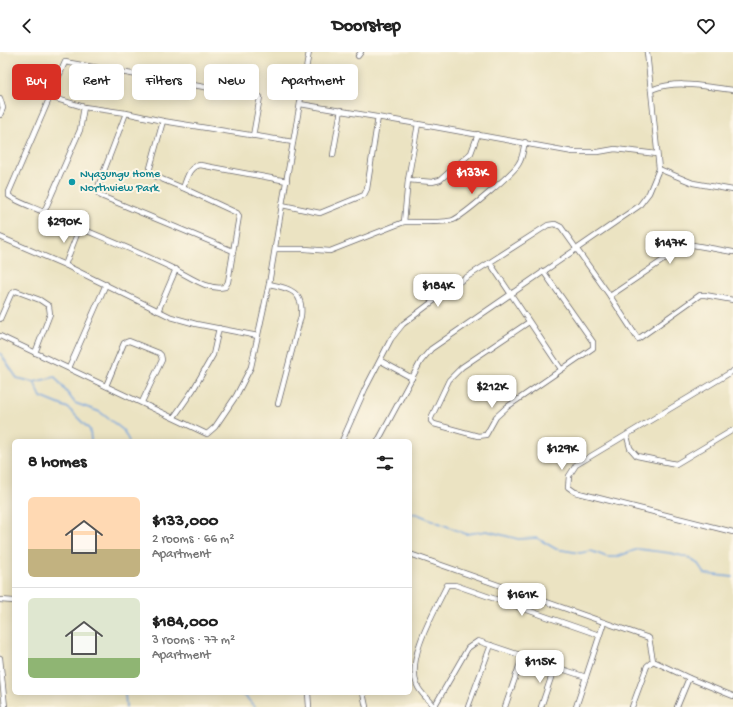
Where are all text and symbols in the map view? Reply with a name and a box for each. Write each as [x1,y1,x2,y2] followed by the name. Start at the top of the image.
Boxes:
[16,15,38,37] icon: back
[695,15,717,37] icon: heart
[332,16,401,37] text: Doorstep
[12,64,61,100] chip: Buy
[69,64,124,100] chip: Rent
[132,64,196,100] chip: Filters
[204,64,259,100] chip: New
[267,64,358,100] chip: Apartment
[444,161,500,195] pin: $133K
[456,166,488,181] text: $133K
[80,168,161,196] place label: Nyazungu Home Northview Park
[67,177,77,187] marker: Nyazungu Home Northview Park
[36,210,92,244] pin: $290K
[47,215,81,230] text: $290K
[642,231,698,265] pin: $147K
[654,236,686,251] text: $147K
[410,274,466,308] pin: $184K
[422,279,454,294] text: $184K
[464,375,520,409] pin: $212K
[477,380,508,395] text: $212K
[534,437,590,471] pin: $129K
[546,442,578,457] text: $129K
[374,452,396,474] icon: filters
[28,453,86,473] text: 8 homes
[152,512,218,532] text: $133,000
[60,513,108,561] icon: home
[152,532,234,547] text: 2 rooms · 66 m²
[152,547,211,562] text: Apartment
[494,583,550,617] pin: $161K
[507,588,537,603] text: $161K
[152,613,218,633] text: $184,000
[60,614,108,662] icon: home
[152,633,235,648] text: 3 rooms · 77 m²
[152,648,211,663] text: Apartment
[512,650,568,684] pin: $115K
[525,655,555,670] text: $115K

